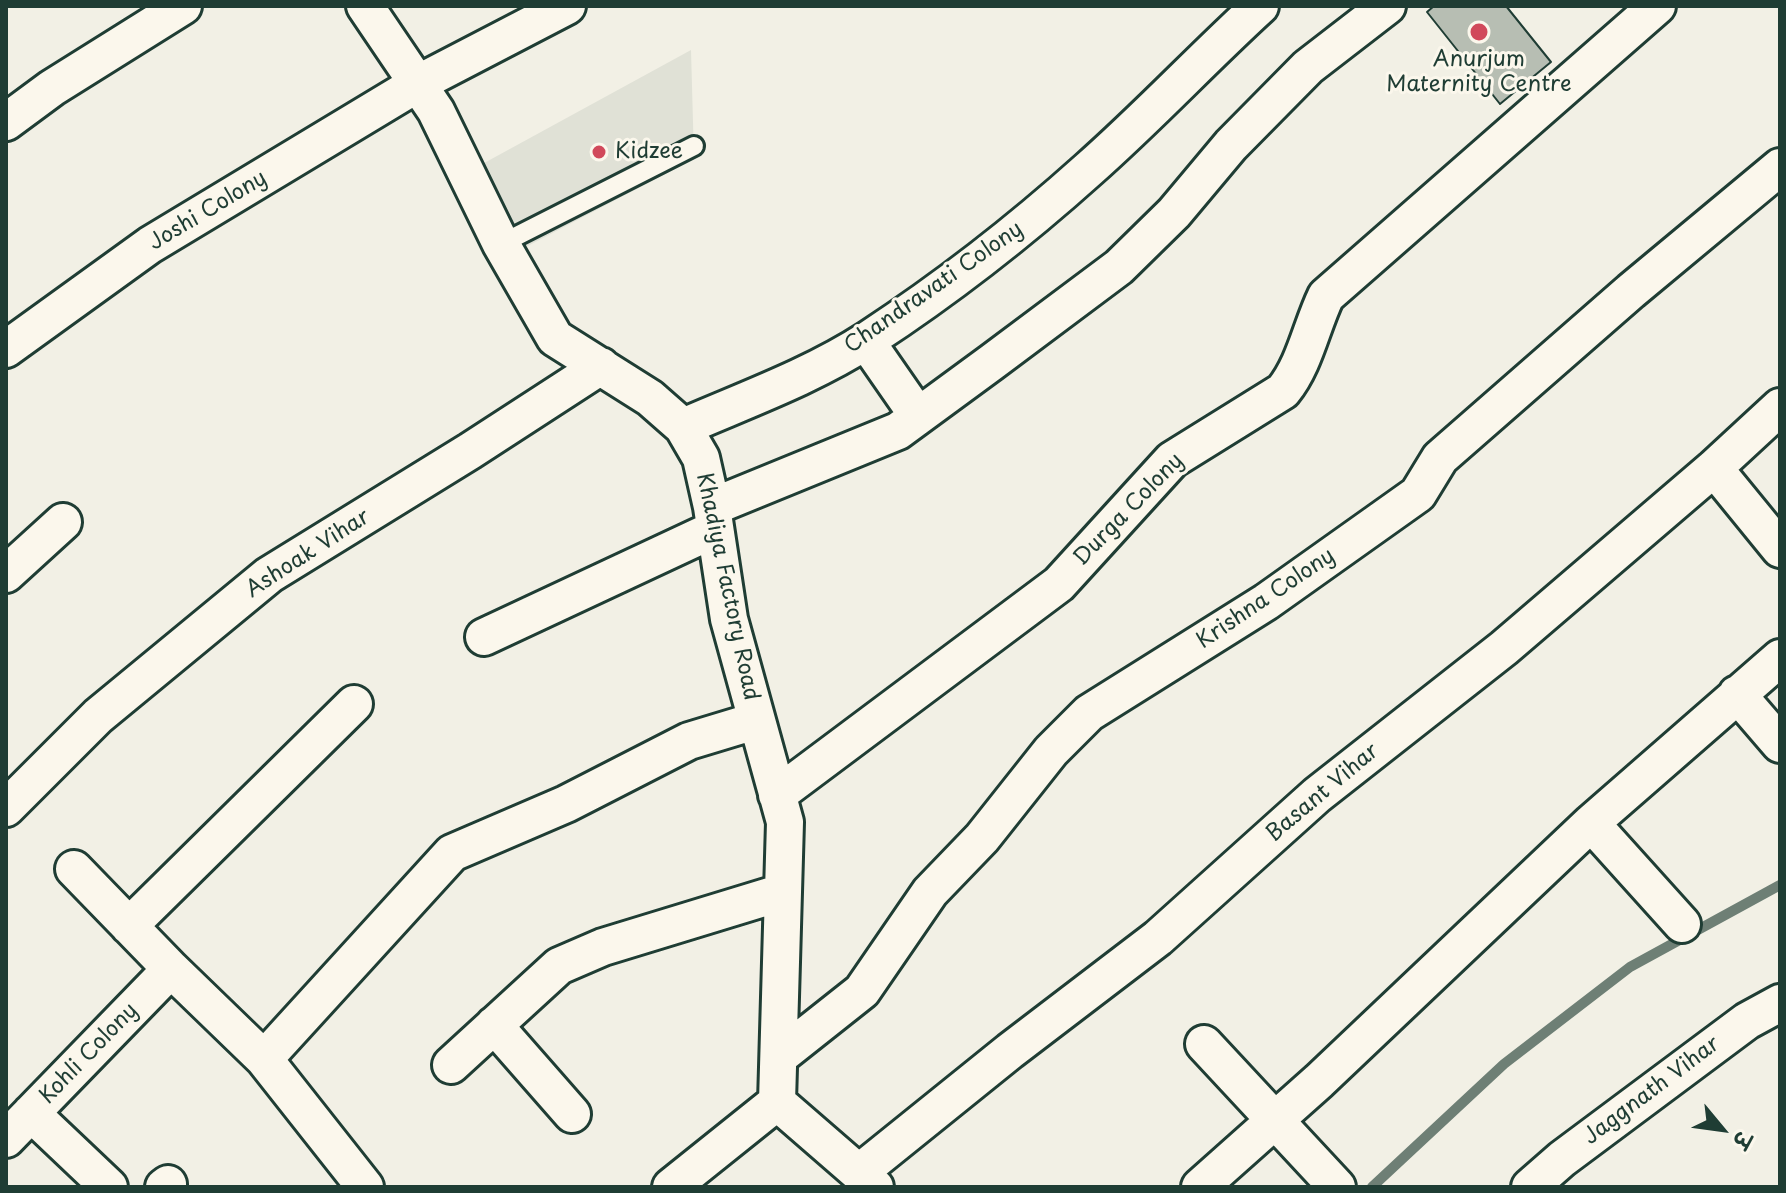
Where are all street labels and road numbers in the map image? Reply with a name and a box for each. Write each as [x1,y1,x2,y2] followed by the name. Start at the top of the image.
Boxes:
[144,165,272,257] street label: Joshi Colony
[840,216,1028,360] street label: Chandravati Colony
[1069,448,1189,572] street label: Durga Colony
[690,471,764,703] street label: Khadiya Factory Road
[241,504,375,604] street label: Ashoak Vihar
[1192,543,1340,655] street label: Krishna Colony
[1261,738,1385,848] street label: Basant Vihar
[34,998,144,1110] street label: Kohli Colony
[1579,1031,1725,1151] street label: Jaggnath Vihar

